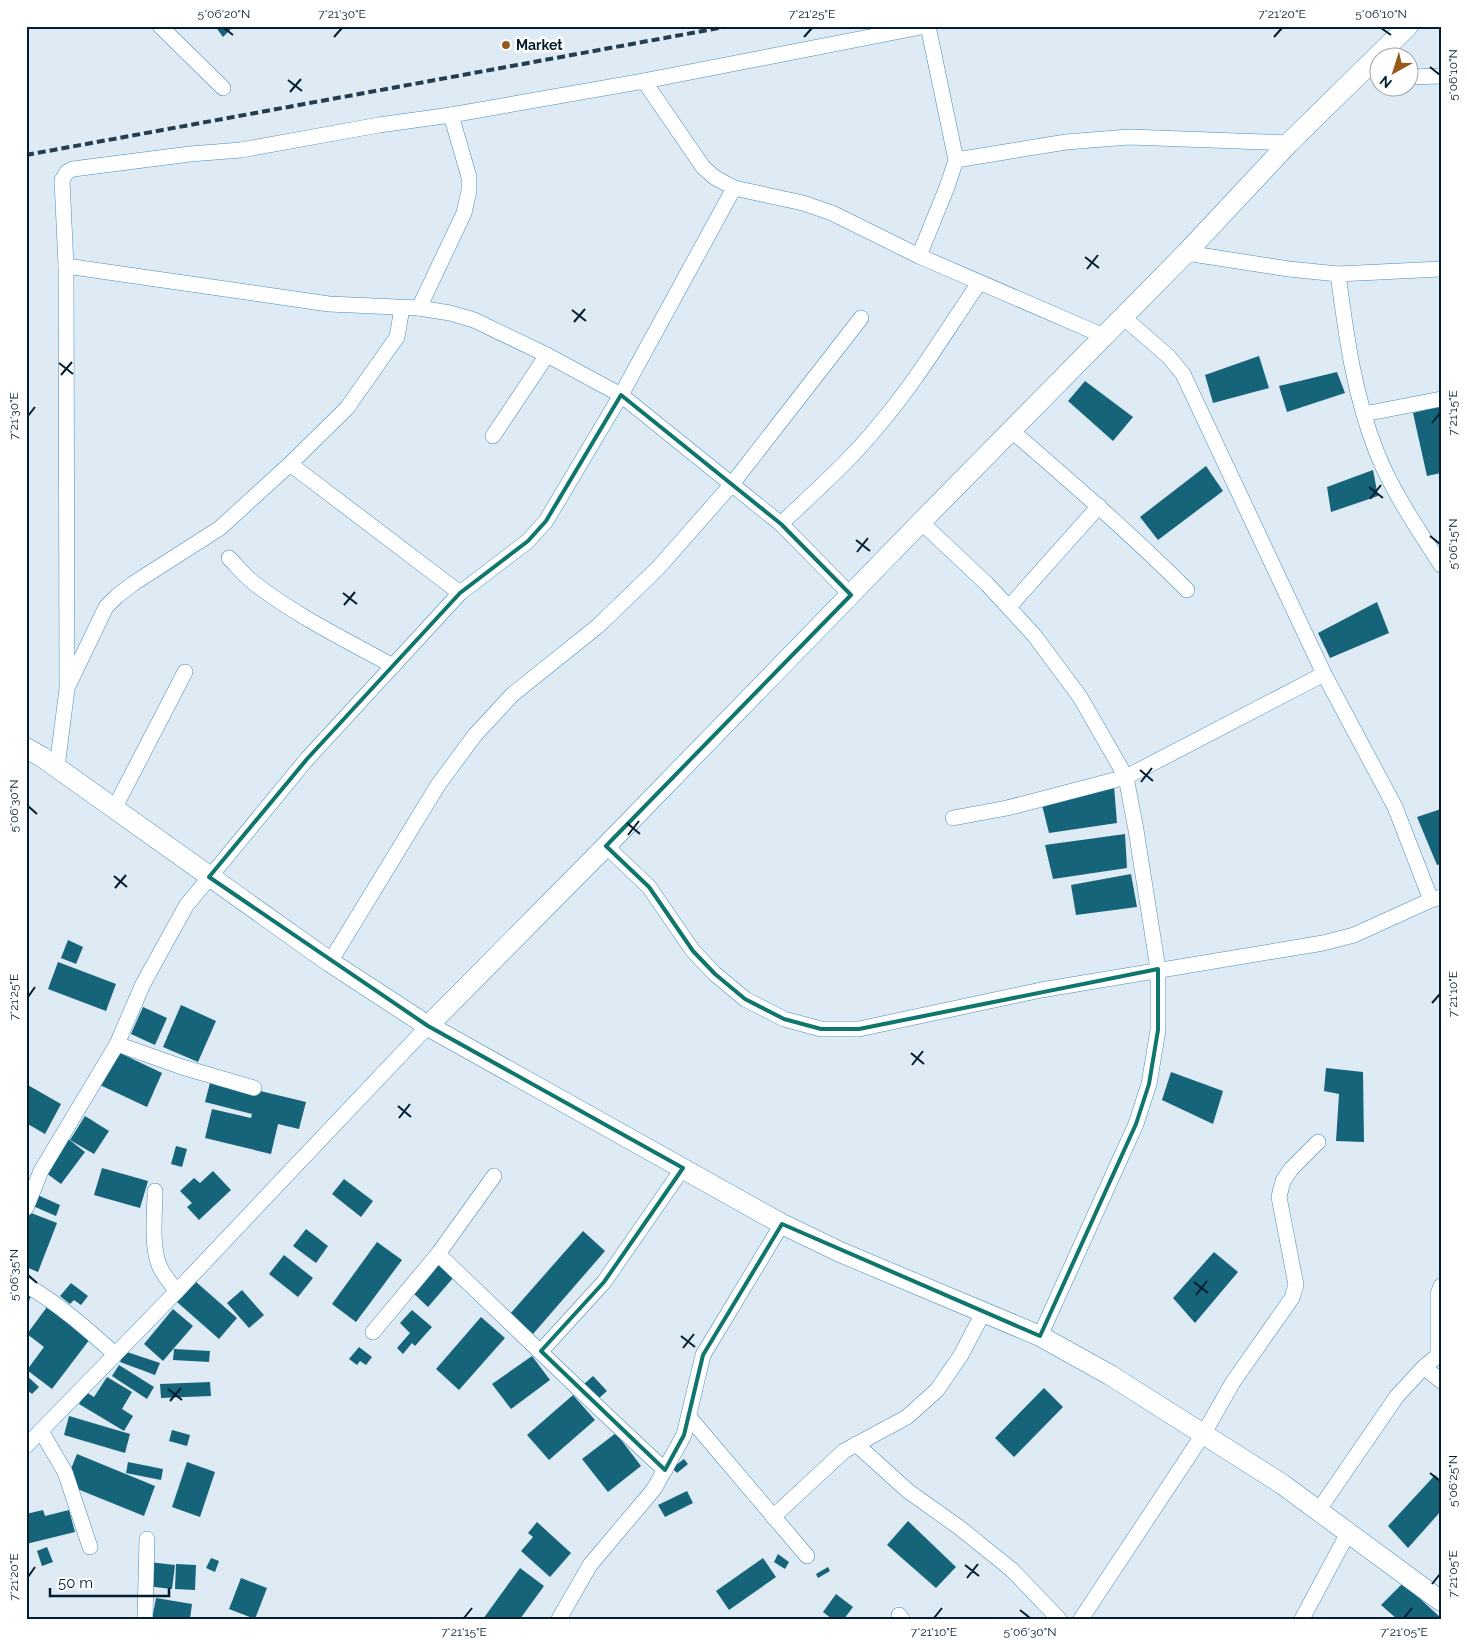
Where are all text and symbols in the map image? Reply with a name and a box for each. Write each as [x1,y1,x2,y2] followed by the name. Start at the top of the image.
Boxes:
[198,7,250,21] text: 5°06'20"N
[318,7,366,21] text: 7°21'30"E
[789,7,835,21] text: 7°21'25"E
[1258,7,1306,21] text: 7°21'20"E
[1355,7,1407,21] text: 5°06'10"N
[516,37,563,53] place label: Market
[500,39,512,51] marker: Market
[1370,48,1420,98] north arrow
[1446,49,1460,101] text: 5°06'10"N
[1377,73,1395,92] text: N
[1446,390,1460,436] text: 7°21'15"E
[7,392,21,440] text: 7°21'30"E
[1446,519,1460,569] text: 5°06'15"N
[7,780,21,832] text: 5°06'30"N
[1446,971,1460,1017] text: 7°21'10"E
[7,974,21,1020] text: 7°21'25"E
[7,1249,21,1301] text: 5°06'35"N
[1446,1455,1460,1507] text: 5°06'25"N
[1446,1550,1460,1598] text: 7°21'05"E
[7,1553,21,1601] text: 7°21'20"E
[50,1565,169,1597] scale bar
[58,1574,93,1592] text: 50 m
[441,1625,487,1639] text: 7°21'15"E
[911,1625,957,1639] text: 7°21'10"E
[1004,1625,1056,1639] text: 5°06'30"N
[1380,1625,1428,1639] text: 7°21'05"E

